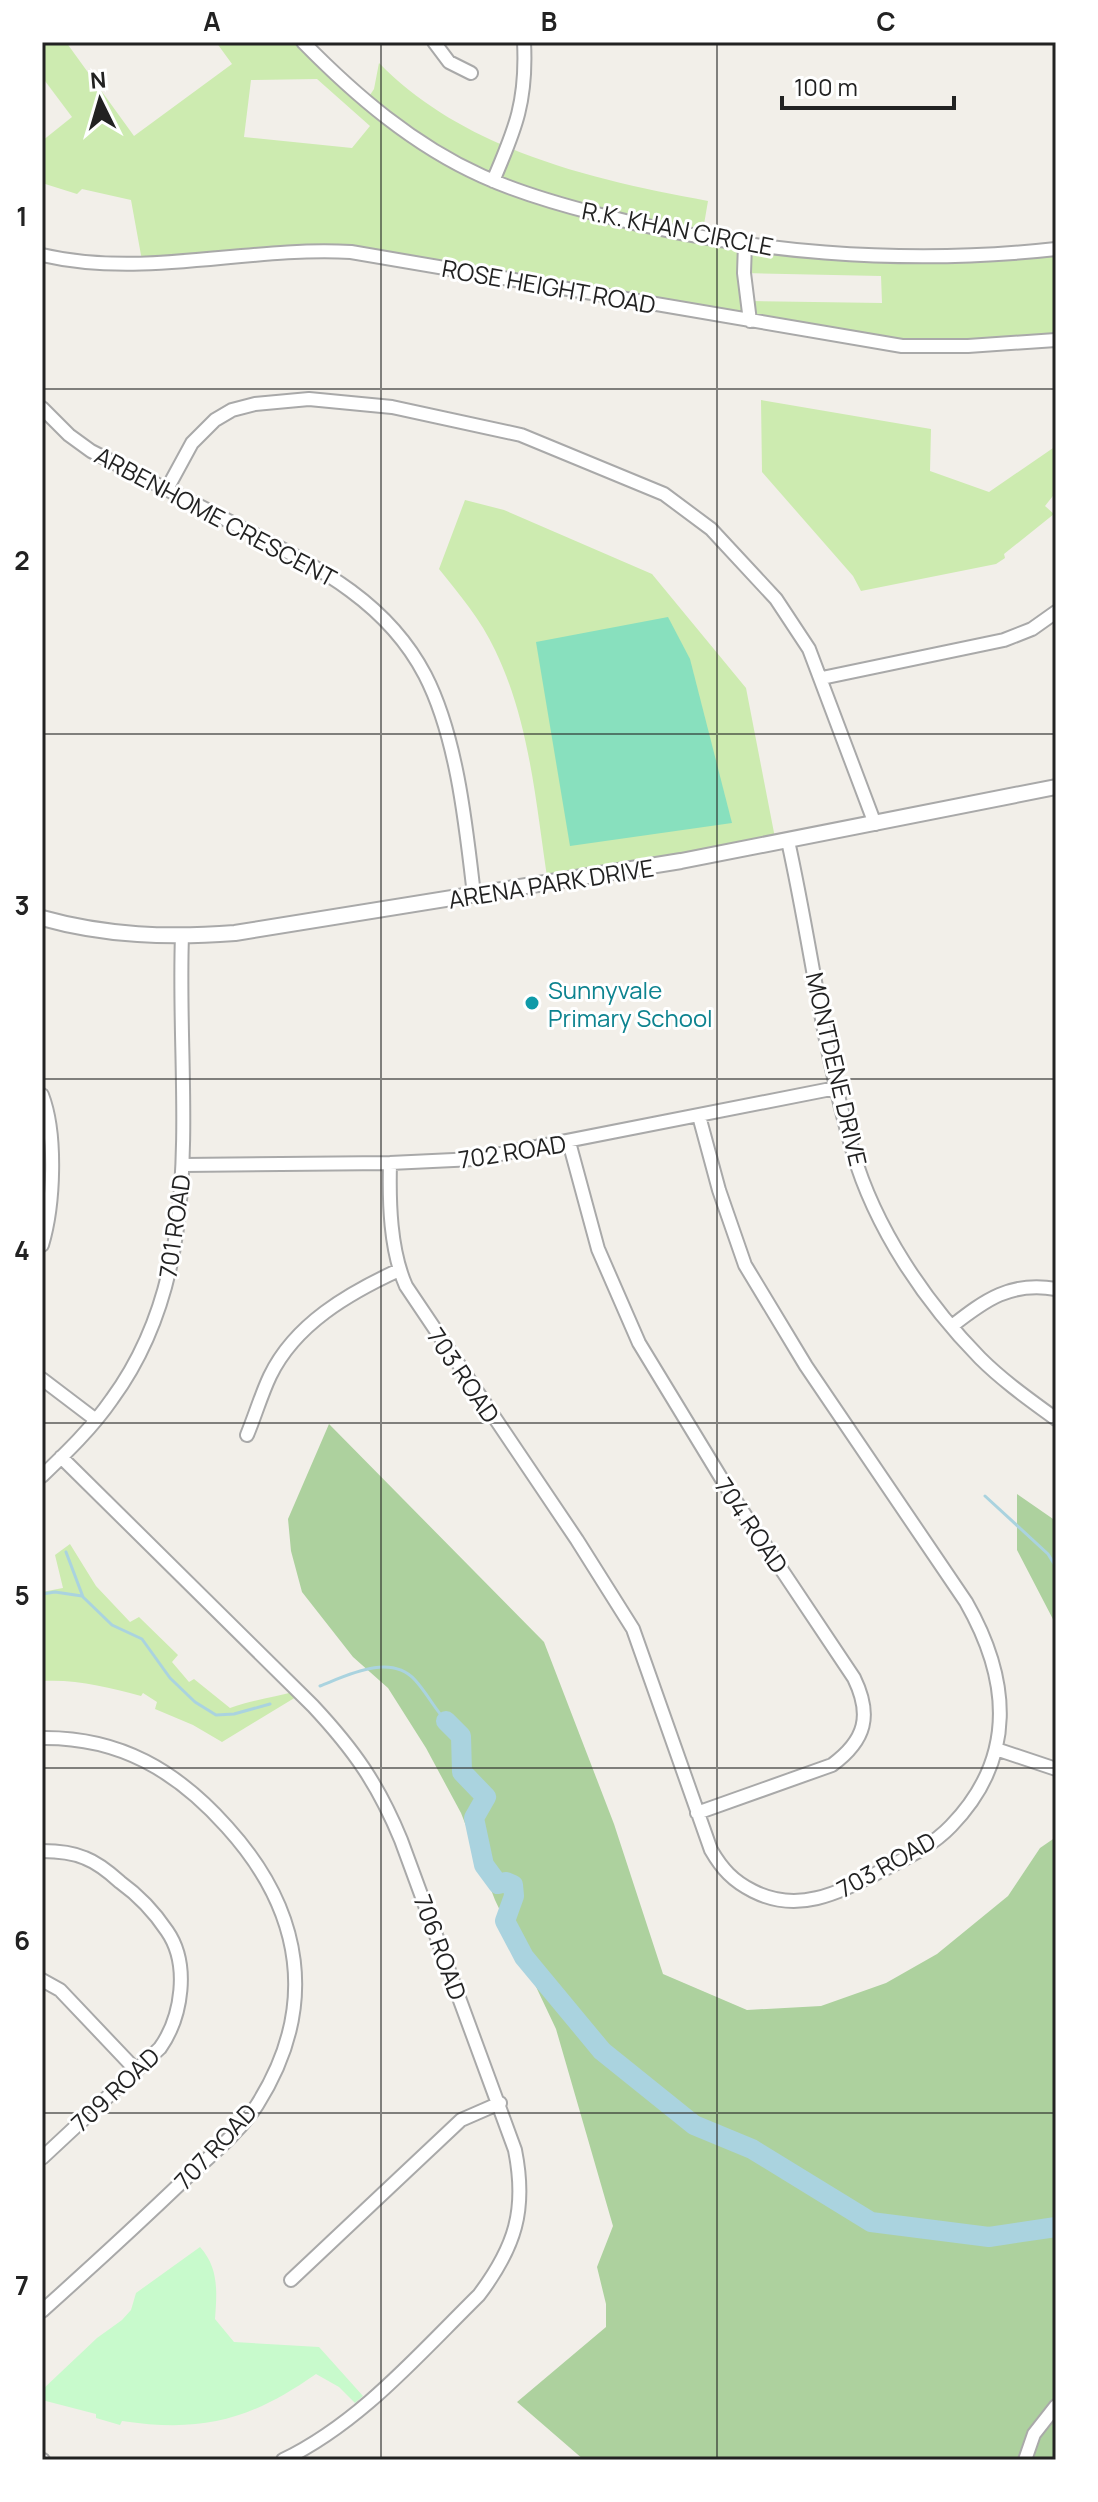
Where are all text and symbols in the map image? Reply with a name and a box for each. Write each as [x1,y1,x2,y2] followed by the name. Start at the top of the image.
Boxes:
[203,3,221,39] text: A
[541,3,557,39] text: B
[876,3,896,39] text: C
[60,60,140,140] north arrow
[782,60,954,110] scale bar
[89,64,107,96] text: N
[794,70,858,103] text: 100 m
[580,193,776,263] street label: R.K. KHAN CIRCLE
[16,198,28,234] text: 1
[439,251,659,321] street label: ROSE HEIGHT ROAD
[89,438,343,594] street label: ARBENHOME CRESCENT
[14,542,30,578] text: 2
[446,850,656,916] street label: ARENA PARK DRIVE
[14,887,30,923] text: 3
[799,969,875,1169] street label: MONTDENE DRIVE
[548,973,713,1034] place label: Sunnyvale Primary School
[523,994,541,1012] marker: Sunnyvale Primary School
[456,1126,568,1176] street label: 702 ROAD
[150,1172,198,1280] street label: 701 ROAD
[14,1232,30,1268] text: 4
[420,1321,508,1429] street label: 703 ROAD
[708,1471,796,1579] street label: 704 ROAD
[14,1577,30,1613] text: 5
[831,1823,941,1905] street label: 703 ROAD
[407,1890,475,2004] street label: 706 ROAD
[14,1922,30,1958] text: 6
[64,2040,166,2138] street label: 709 ROAD
[166,2096,264,2196] street label: 707 ROAD
[15,2267,29,2303] text: 7

